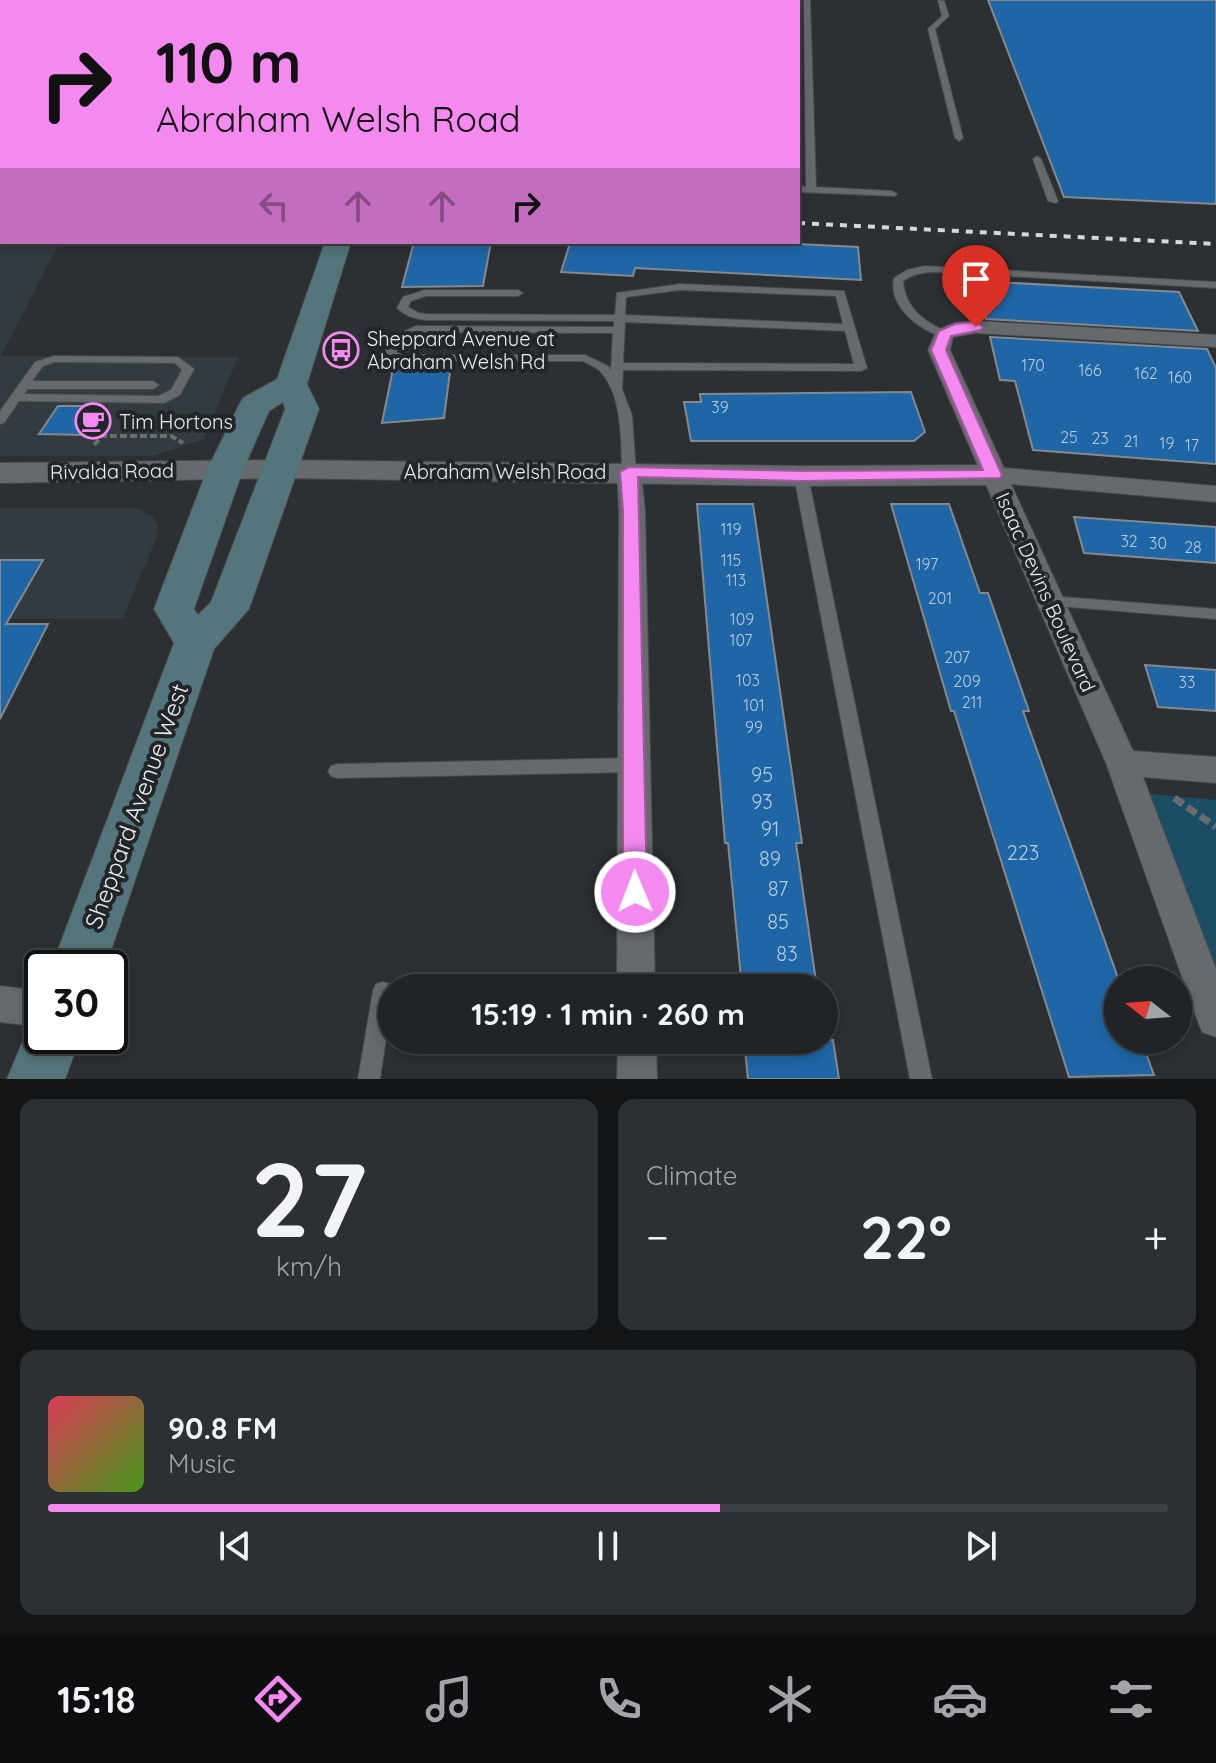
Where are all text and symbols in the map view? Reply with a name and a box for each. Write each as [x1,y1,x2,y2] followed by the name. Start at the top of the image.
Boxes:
[156,27,301,97] text: 110 m
[24,32,128,136] icon: right
[156,96,521,141] text: Abraham Welsh Road
[252,184,296,228] icon: left
[336,184,380,228] icon: ahead
[420,184,464,228] icon: ahead
[504,184,548,228] icon: right
[942,245,1010,327] pin
[954,257,998,301] icon: arrive
[367,326,555,374] place label: Sheppard Avenue at Abraham Welsh Rd
[322,331,360,369] bus stop icon: Sheppard Avenue at Abraham Welsh Rd
[1021,355,1045,375] house number: 170
[1078,360,1102,380] house number: 166
[1134,363,1158,383] house number: 162
[1168,367,1192,387] house number: 160
[711,397,729,417] house number: 39
[74,402,112,440] cafe icon: Tim Hortons
[119,409,233,434] place label: Tim Hortons
[1060,427,1078,447] house number: 25
[1091,428,1109,448] house number: 23
[1124,431,1138,451] house number: 21
[1160,433,1174,453] house number: 19
[1185,435,1199,455] house number: 17
[50,457,174,485] street label: Rivalda Road
[404,459,606,484] street label: Abraham Welsh Road
[991,488,1101,696] street label: Isaac Devins Boulevard
[721,519,741,539] house number: 119
[1120,531,1138,551] house number: 32
[1149,533,1167,553] house number: 30
[1184,537,1202,557] house number: 28
[721,550,741,570] house number: 115
[916,554,938,574] house number: 197
[726,570,746,590] house number: 113
[928,588,952,608] house number: 201
[730,609,754,629] house number: 109
[730,630,752,650] house number: 107
[944,647,970,667] house number: 207
[736,670,760,690] house number: 103
[953,671,981,691] house number: 209
[1179,672,1195,692] house number: 33
[78,679,194,933] street label: Sheppard Avenue West
[962,692,982,712] house number: 211
[743,695,765,715] house number: 101
[745,717,763,737] house number: 99
[751,762,773,787] house number: 95
[751,789,773,814] house number: 93
[761,816,779,841] house number: 91
[1007,840,1039,865] house number: 223
[759,846,781,871] house number: 89
[593,850,677,934] position arrow
[768,876,788,901] house number: 87
[767,909,789,934] house number: 85
[776,941,798,966] house number: 83
[24,950,128,1054] speed limit sign: 30
[1104,966,1192,1054] north arrow
[1104,966,1192,1054] map controls
[471,995,745,1033] text: 15:19 · 1 min · 260 m
[251,1133,367,1263] text: 27
[646,1159,737,1192] text: Climate
[860,1199,952,1274] text: 22°
[646,1209,669,1264] text: −
[1143,1209,1168,1264] text: +
[276,1250,342,1283] text: km/h
[168,1409,277,1447] text: 90.8 FM
[168,1447,236,1480] text: Music
[213,1524,257,1568] icon: previous
[586,1524,630,1568] icon: pause
[959,1524,1003,1568] icon: next
[250,1671,306,1727] icon: directions
[421,1671,477,1727] icon: music
[591,1671,647,1727] icon: phone
[762,1671,818,1727] icon: climate
[932,1671,988,1727] icon: car
[1103,1671,1159,1727] icon: filters
[57,1677,136,1722] text: 15:18

